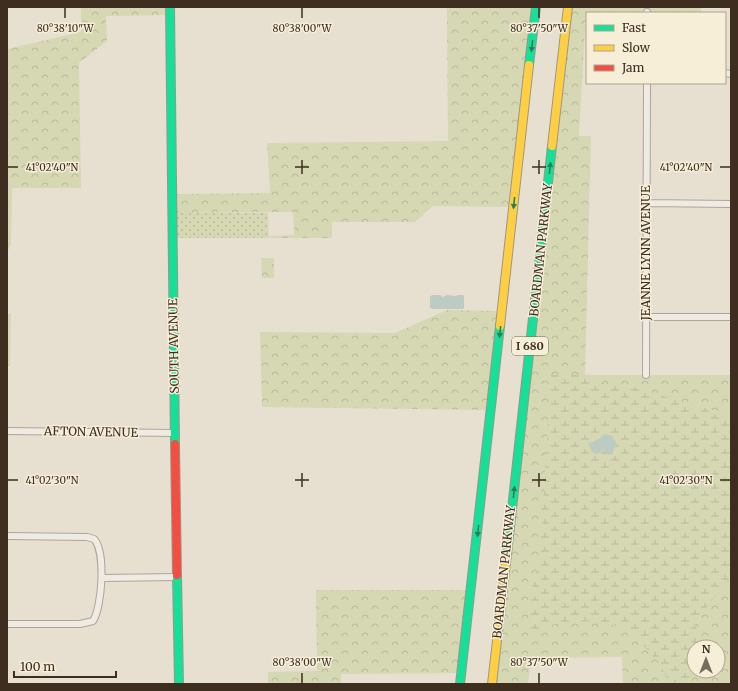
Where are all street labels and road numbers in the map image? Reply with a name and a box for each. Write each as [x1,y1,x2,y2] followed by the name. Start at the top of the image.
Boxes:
[526,182,555,317] street label: BOARDMAN PARKWAY
[638,185,653,322] street label: JEANNE LYNN AVENUE
[165,298,182,394] street label: SOUTH AVENUE
[512,337,548,355] road number: I 680
[43,423,139,440] street label: AFTON AVENUE
[489,504,518,639] street label: BOARDMAN PARKWAY

